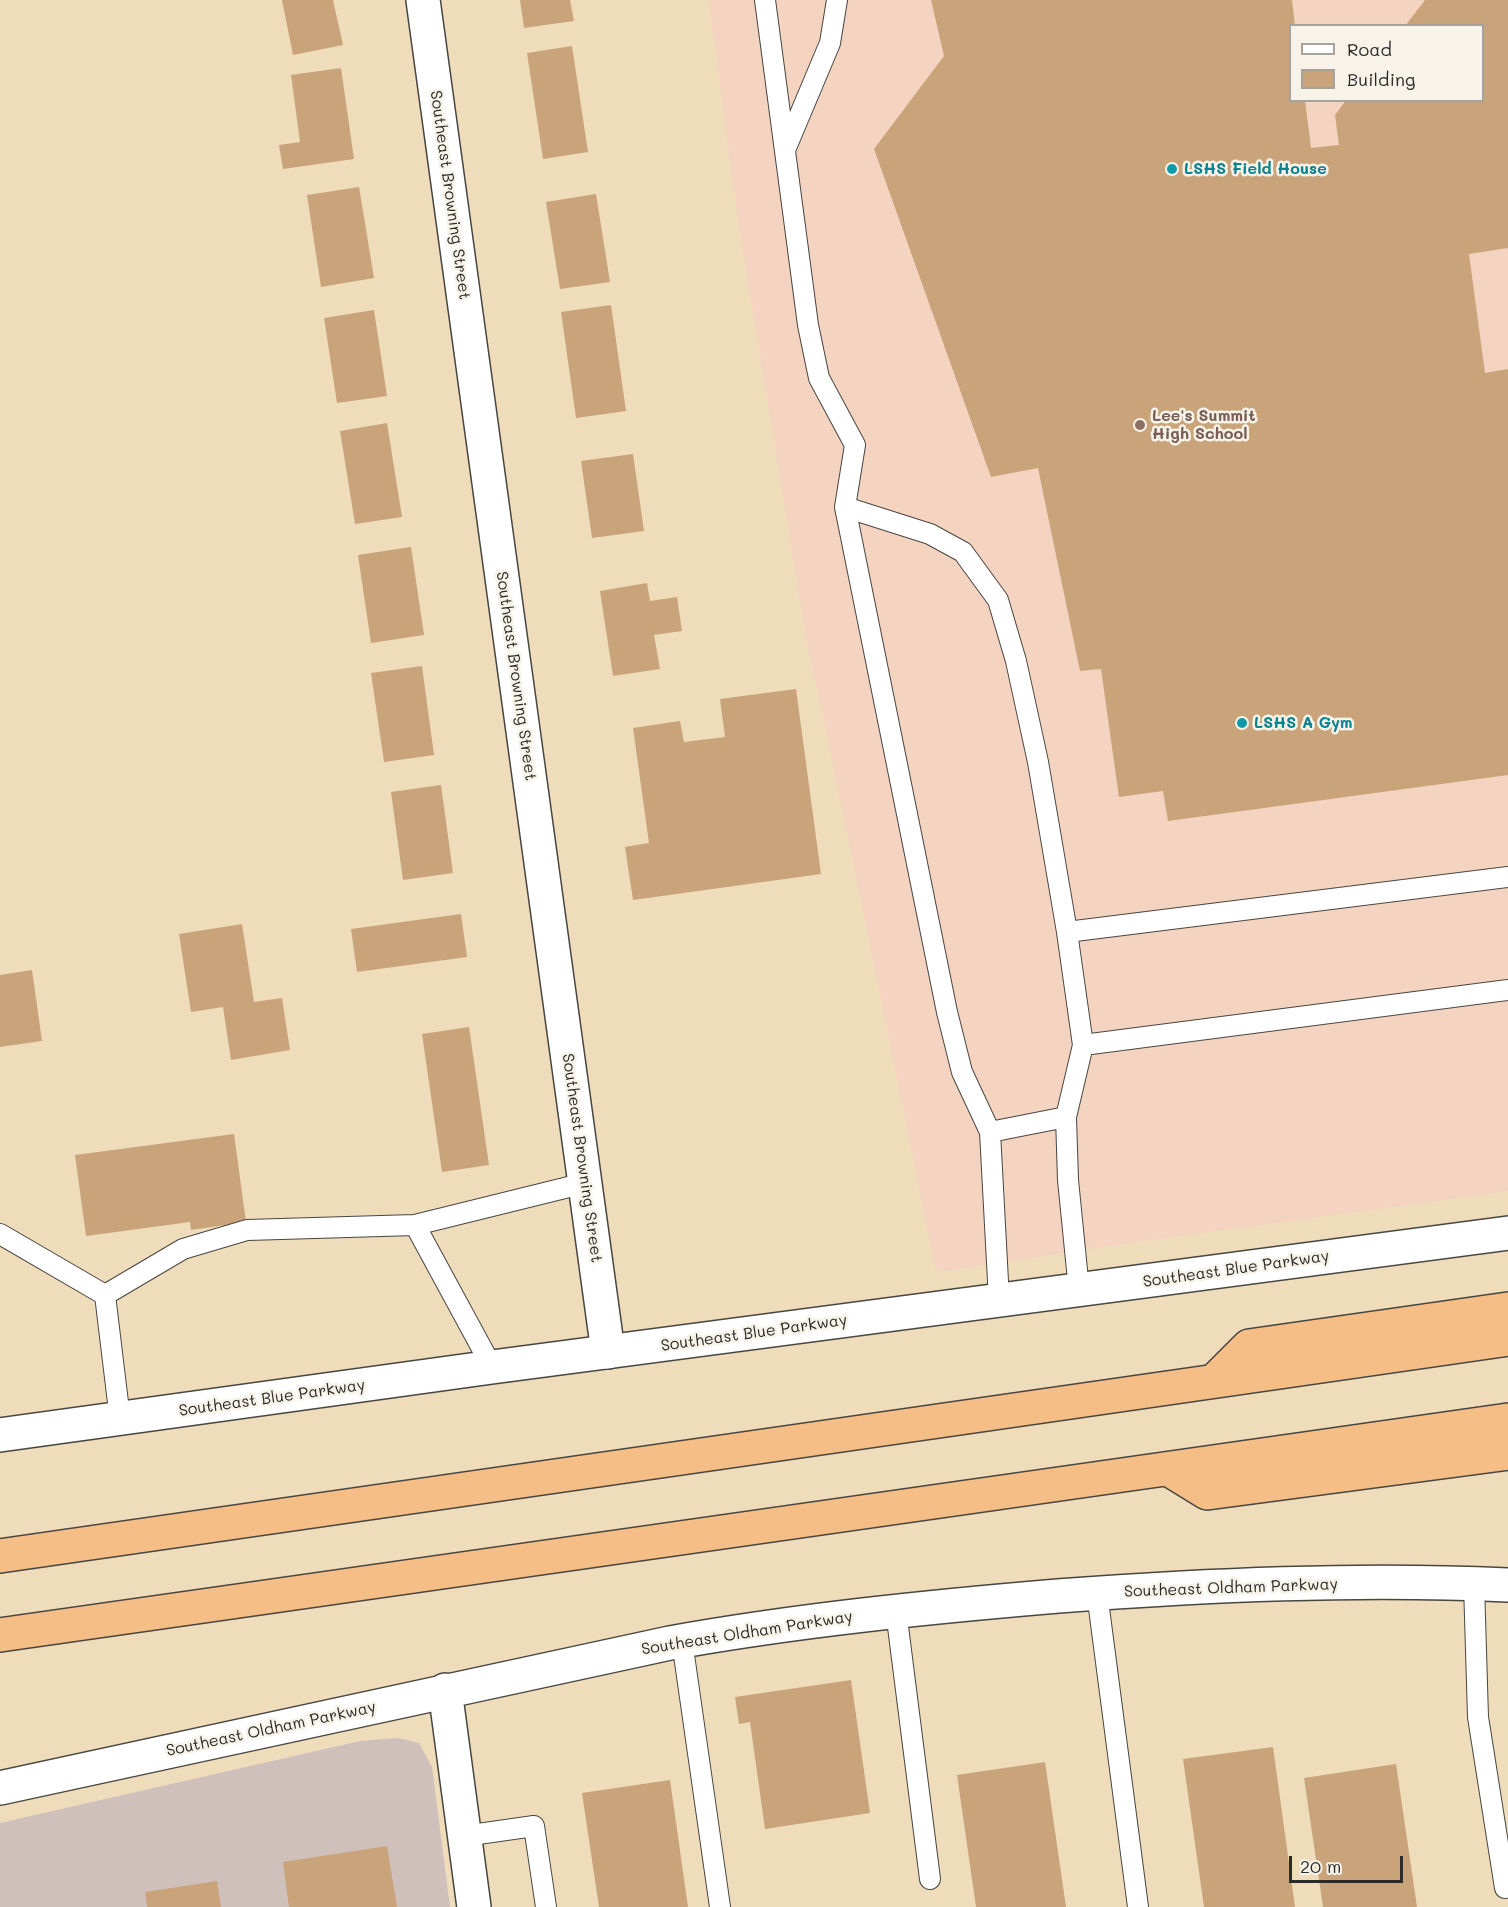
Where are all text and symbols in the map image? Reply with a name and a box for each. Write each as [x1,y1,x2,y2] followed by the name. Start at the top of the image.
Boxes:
[1289,24,1484,102] legend
[1347,37,1392,61] text: Road
[1347,67,1415,91] text: Building
[426,89,474,301] street label: Southeast Browning Street
[1184,159,1327,179] place label: LSHS Field House
[1165,162,1179,176] marker: LSHS Field House
[1152,406,1256,444] place label: Lee's Summit High School
[1133,418,1147,432] marker: Lee's Summit High School
[492,570,540,782] street label: Southeast Browning Street
[1254,713,1353,733] place label: LSHS A Gym
[1235,716,1249,730] marker: LSHS A Gym
[558,1052,606,1264] street label: Southeast Browning Street
[1142,1246,1330,1292] street label: Southeast Blue Parkway
[660,1310,848,1356] street label: Southeast Blue Parkway
[178,1375,366,1421] street label: Southeast Blue Parkway
[1124,1575,1338,1601] street label: Southeast Oldham Parkway
[640,1607,854,1659] street label: Southeast Oldham Parkway
[164,1697,378,1761] street label: Southeast Oldham Parkway
[1292,1844,1406,1882] scale bar
[1300,1854,1341,1878] text: 20 m

